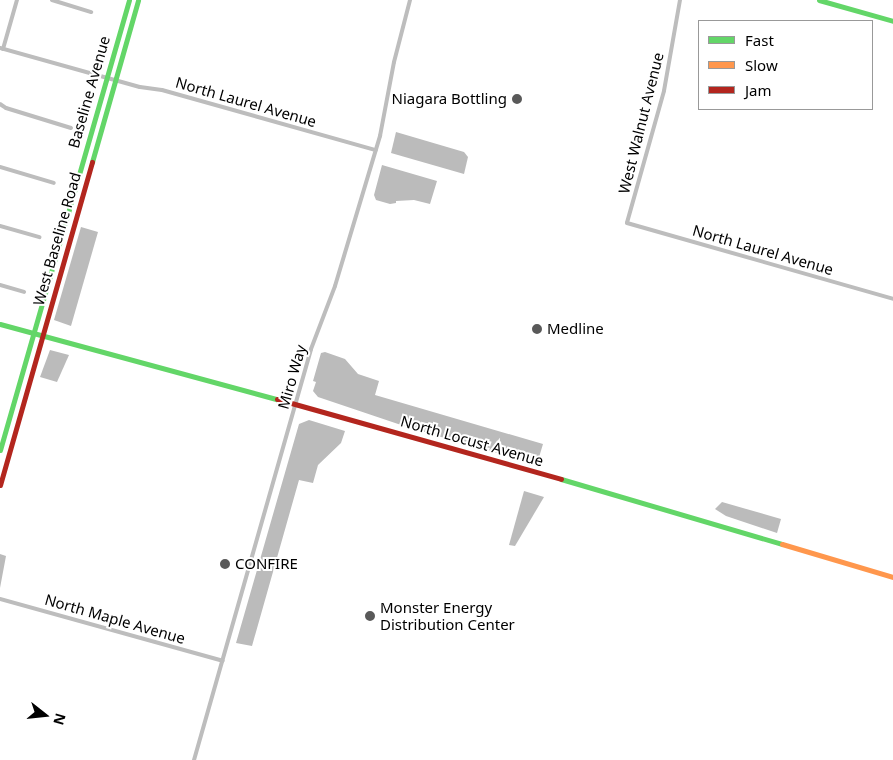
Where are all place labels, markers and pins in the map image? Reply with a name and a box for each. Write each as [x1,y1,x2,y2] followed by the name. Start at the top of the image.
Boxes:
[392,90,507,108] place label: Niagara Bottling
[511,93,523,105] marker: Niagara Bottling
[547,320,604,338] place label: Medline
[531,323,543,335] marker: Medline
[235,555,298,573] place label: CONFIRE
[219,558,231,570] marker: CONFIRE
[380,598,515,633] place label: Monster Energy Distribution Center
[364,610,376,622] marker: Monster Energy Distribution Center

